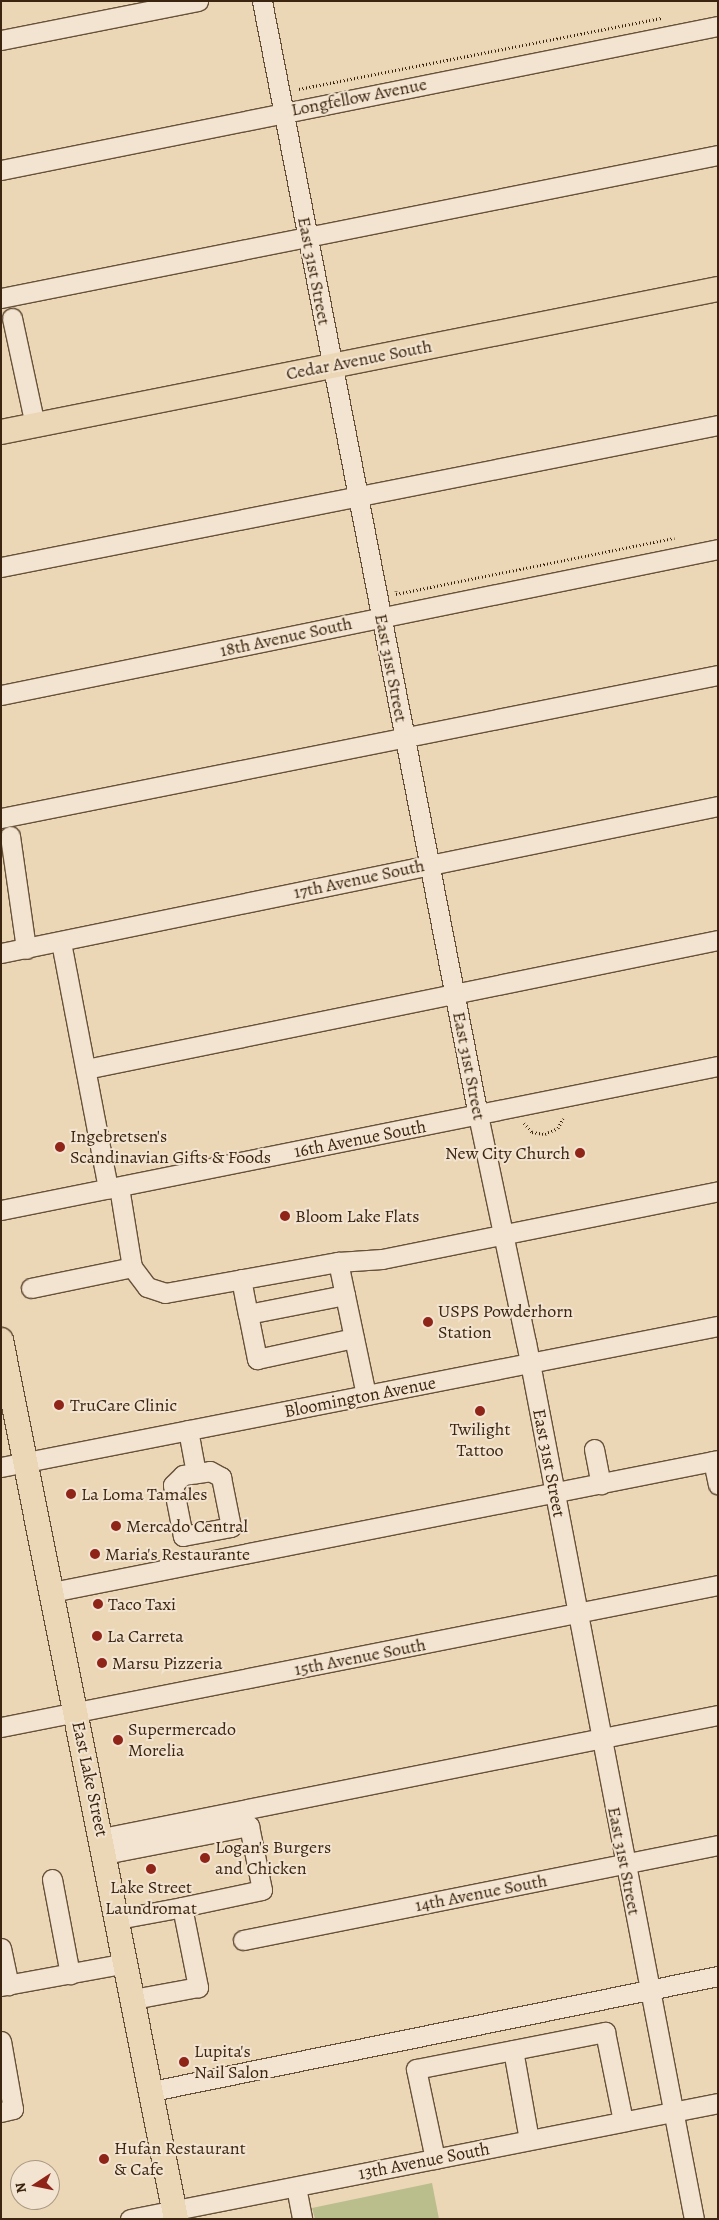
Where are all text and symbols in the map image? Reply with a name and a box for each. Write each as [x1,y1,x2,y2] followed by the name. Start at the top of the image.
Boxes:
[289,73,429,121] street label: Longfellow Avenue
[293,215,335,327] street label: East 31st Street
[284,335,434,385] street label: Cedar Avenue South
[218,612,354,662] street label: 18th Avenue South
[370,612,412,724] street label: East 31st Street
[291,855,427,903] street label: 17th Avenue South
[448,1010,490,1122] street label: East 31st Street
[292,1116,428,1162] street label: 16th Avenue South
[70,1126,271,1168] place label: Ingebretsen's Scandinavian Gifts & Foods
[54,1141,66,1153] marker: Ingebretsen's Scandinavian Gifts & Foods
[445,1142,570,1164] place label: New City Church
[574,1147,586,1159] marker: New City Church
[295,1205,420,1227] place label: Bloom Lake Flats
[279,1210,291,1222] marker: Bloom Lake Flats
[438,1301,573,1344] place label: USPS Powderhorn Station
[422,1316,434,1328] marker: USPS Powderhorn Station
[282,1372,438,1422] street label: Bloomington Avenue
[70,1394,177,1416] place label: TruCare Clinic
[52,1398,66,1412] marker: TruCare Clinic
[474,1405,486,1417] marker: Twilight Tattoo
[528,1407,570,1519] street label: East 31st Street
[450,1419,510,1462] place label: Twilight Tattoo
[81,1483,207,1505] place label: La Loma Tamales
[65,1488,77,1500] marker: La Loma Tamales
[126,1515,248,1537] place label: Mercado Central
[110,1520,122,1532] marker: Mercado Central
[105,1543,250,1565] place label: Maria's Restaurante
[89,1548,101,1560] marker: Maria's Restaurante
[108,1593,176,1615] place label: Taco Taxi
[92,1598,104,1610] marker: Taco Taxi
[107,1625,184,1647] place label: La Carreta
[91,1630,103,1642] marker: La Carreta
[292,1634,428,1680] street label: 15th Avenue South
[112,1652,223,1674] place label: Marsu Pizzeria
[96,1657,108,1669] marker: Marsu Pizzeria
[67,1719,113,1839] street label: East Lake Street
[128,1719,236,1762] place label: Supermercado Morelia
[112,1734,124,1746] marker: Supermercado Morelia
[603,1805,645,1917] street label: East 31st Street
[215,1837,331,1880] place label: Logan's Burgers and Chicken
[199,1852,211,1864] marker: Logan's Burgers and Chicken
[145,1863,157,1875] marker: Lake Street Laundromat
[413,1870,549,1916] street label: 14th Avenue South
[105,1877,197,1920] place label: Lake Street Laundromat
[194,2041,269,2084] place label: Lupita's Nail Salon
[178,2056,190,2068] marker: Lupita's Nail Salon
[114,2138,246,2180] place label: Hufan Restaurant & Cafe
[356,2138,492,2184] street label: 13th Avenue South
[98,2153,110,2165] marker: Hufan Restaurant & Cafe
[10,2160,60,2210] north arrow
[10,2181,31,2195] text: N

